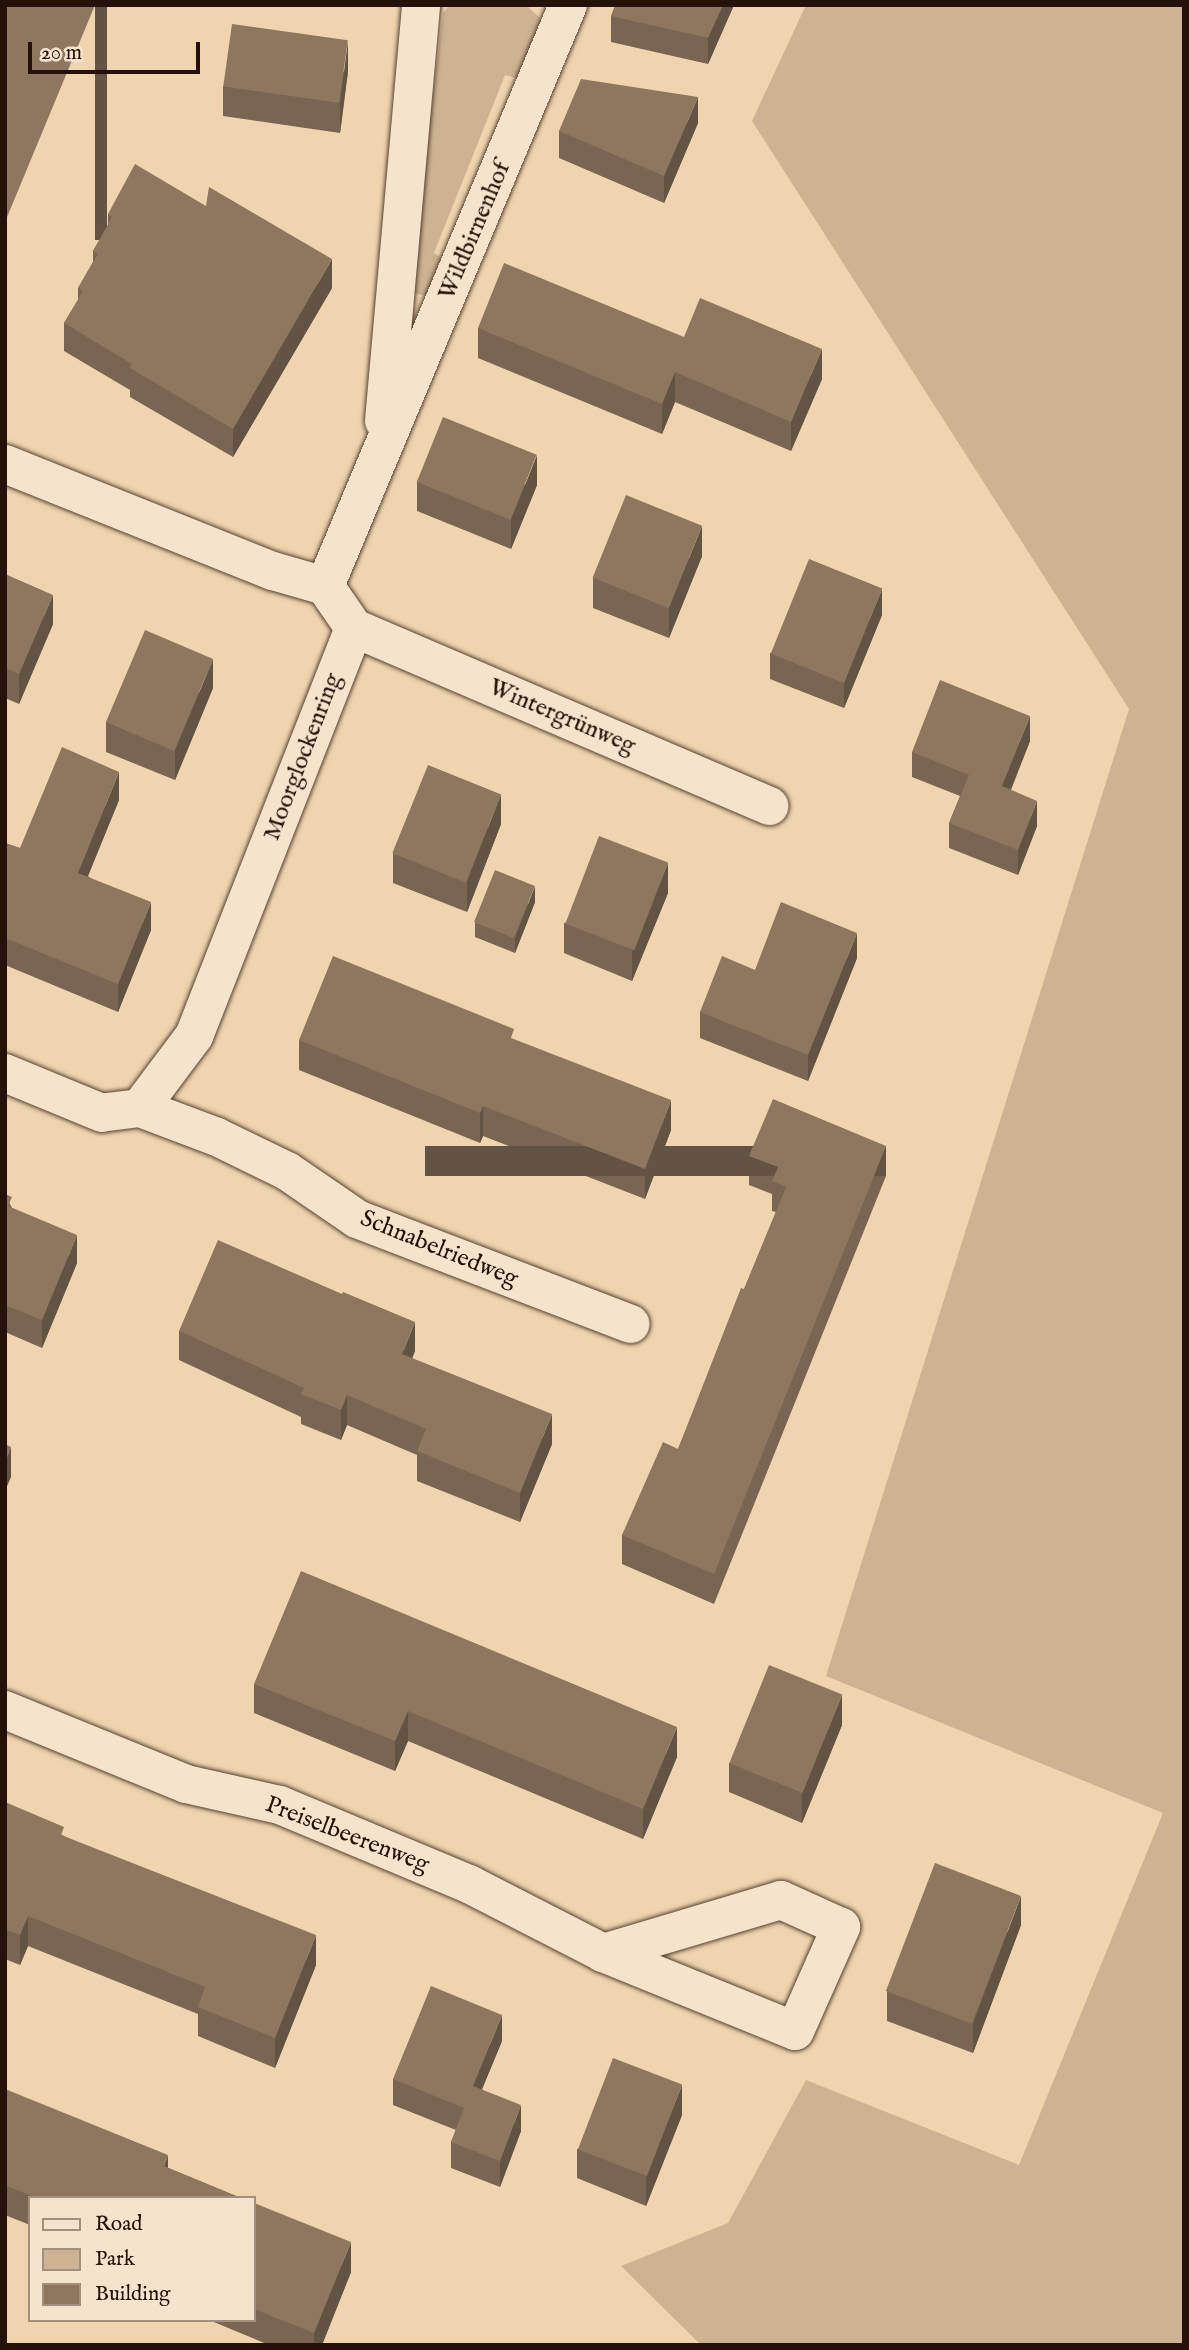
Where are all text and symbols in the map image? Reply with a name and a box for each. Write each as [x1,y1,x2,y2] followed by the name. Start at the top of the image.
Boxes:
[32,28,203,72] scale bar
[41,40,82,67] text: 20 m
[433,158,517,304] street label: Wildbirnenhof
[258,669,348,845] street label: Moorglockenring
[484,673,640,761] street label: Wintergrünweg
[356,1204,522,1294] street label: Schnabelriedweg
[261,1791,433,1879] street label: Preiselbeerenweg
[28,2196,256,2322] legend
[95,2211,142,2238] text: Road
[95,2246,135,2273] text: Park
[95,2281,170,2308] text: Building

